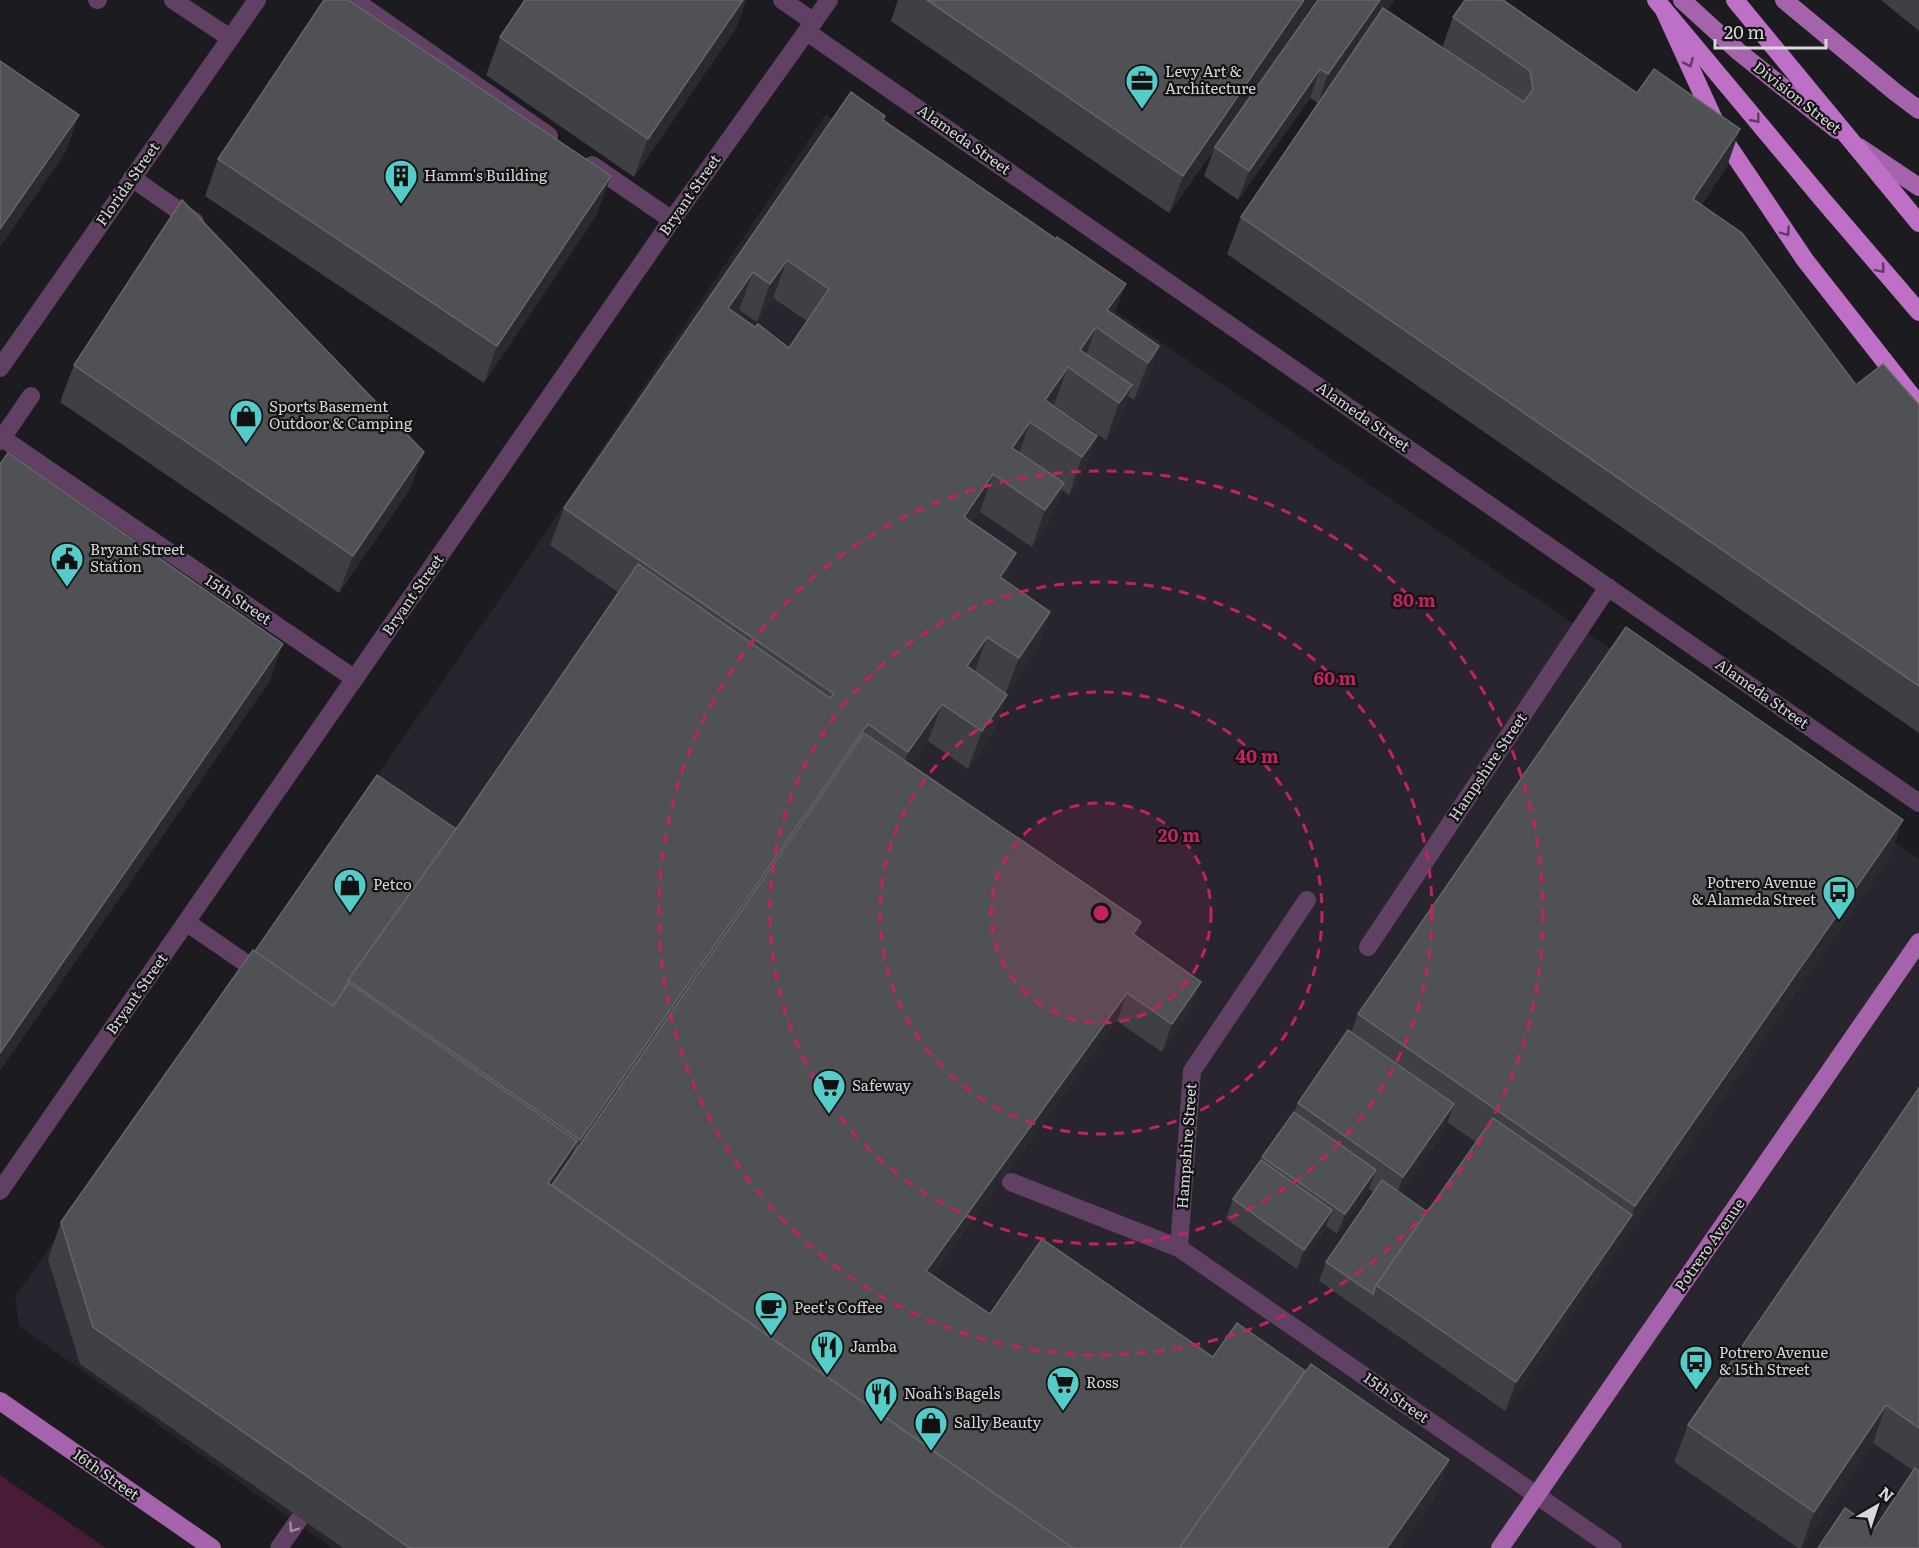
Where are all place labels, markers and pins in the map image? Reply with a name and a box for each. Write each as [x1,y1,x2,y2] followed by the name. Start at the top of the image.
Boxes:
[1165,59,1256,99] place label: Levy Art & Architecture
[1124,63,1160,110] office icon: Levy Art & Architecture
[383,158,419,205] building icon: Hamm's Building
[424,163,548,186] place label: Hamm's Building
[269,394,413,434] place label: Sports Basement Outdoor & Camping
[228,398,264,445] shop icon: Sports Basement Outdoor & Camping
[90,537,185,577] place label: Bryant Street Station
[49,541,85,588] public building icon: Bryant Street Station
[332,867,368,914] shop icon: Petco
[1691,870,1816,910] place label: Potrero Avenue & Alameda Street
[373,872,412,895] place label: Petco
[1821,874,1857,921] bus stop icon: Potrero Avenue & Alameda Street
[1091,903,1111,923] centre of rings
[811,1068,847,1115] supermarket icon: Safeway
[852,1073,911,1096] place label: Safeway
[753,1290,789,1337] cafe icon: Peet's Coffee
[794,1295,883,1318] place label: Peet's Coffee
[809,1329,845,1376] restaurant icon: Jamba
[850,1334,898,1357] place label: Jamba
[1719,1340,1829,1380] place label: Potrero Avenue & 15th Street
[1678,1344,1714,1391] bus stop icon: Potrero Avenue & 15th Street
[1045,1365,1081,1412] supermarket icon: Ross
[1086,1370,1119,1393] place label: Ross
[863,1376,899,1423] restaurant icon: Noah's Bagels
[904,1381,1000,1404] place label: Noah's Bagels
[913,1405,949,1452] shop icon: Sally Beauty
[954,1410,1042,1433] place label: Sally Beauty

